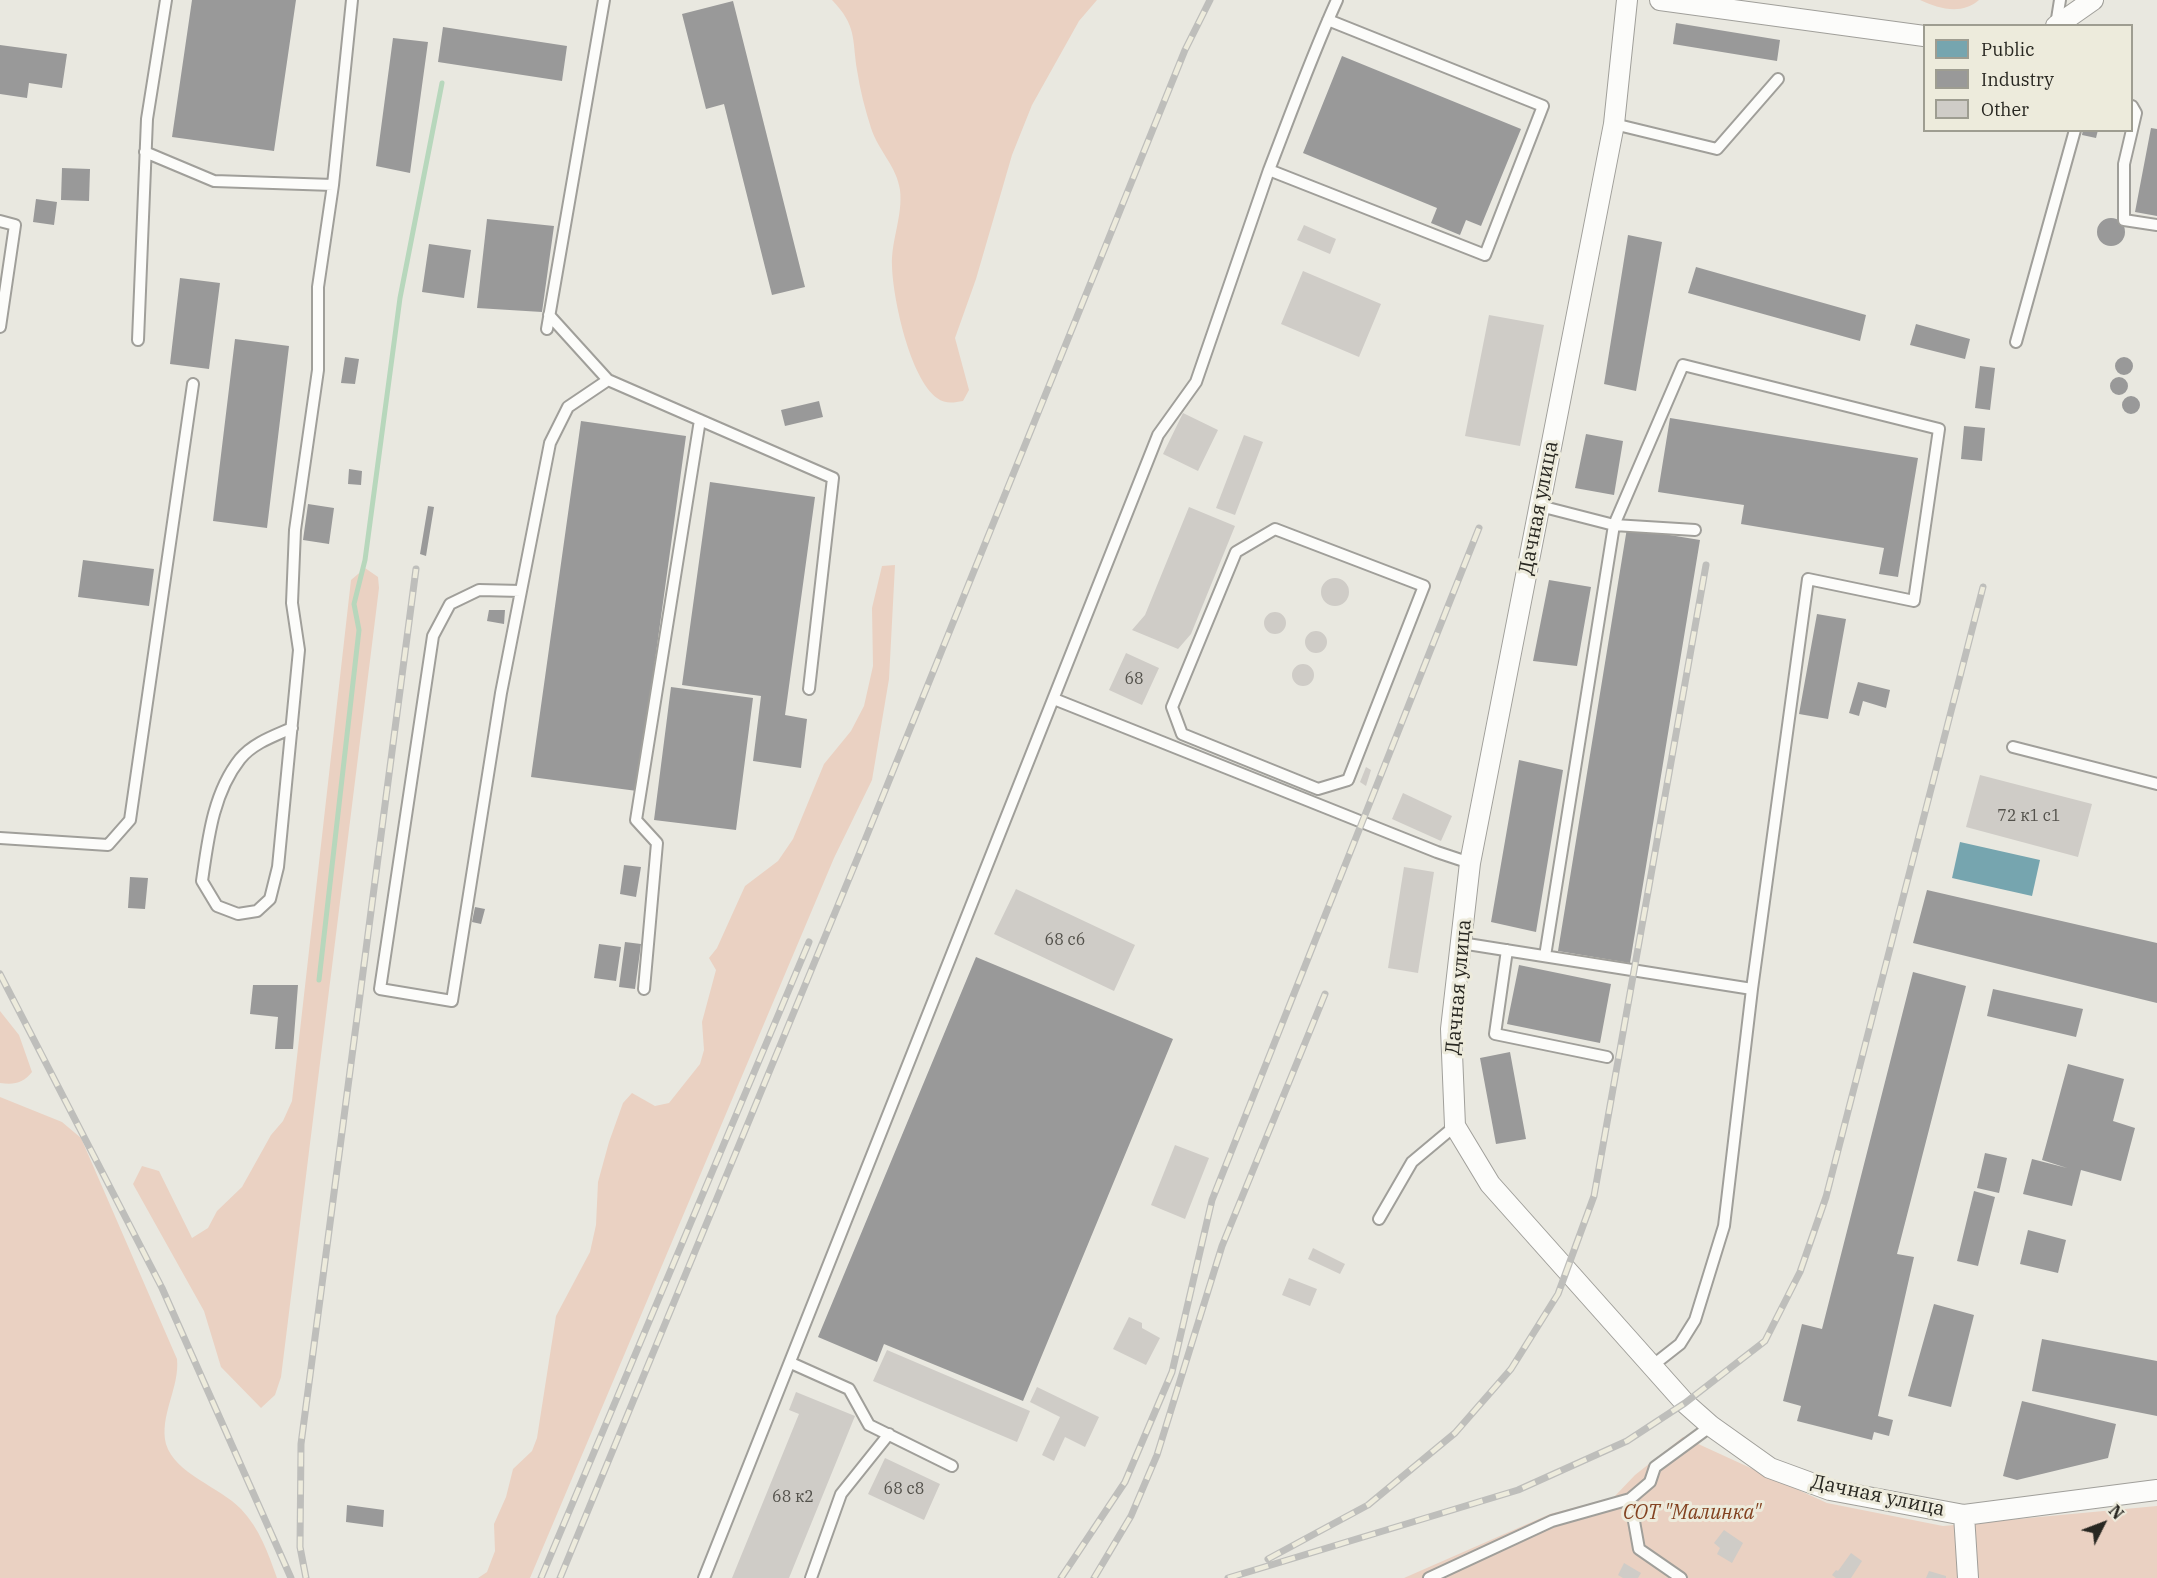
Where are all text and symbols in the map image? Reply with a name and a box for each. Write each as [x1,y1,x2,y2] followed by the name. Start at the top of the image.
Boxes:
[1923,24,2133,132] legend
[1981,38,2035,61] text: Public
[1981,68,2054,91] text: Industry
[1981,98,2029,121] text: Other
[1514,439,1564,577] street label: Дачная улица
[1124,669,1144,689] house number: 68
[1997,806,2061,826] house number: 72 к1 с1
[1441,918,1477,1056] street label: Дачная улица
[1045,930,1085,950] house number: 68 с6
[1809,1470,1947,1522] street label: Дачная улица
[884,1479,924,1499] house number: 68 с8
[772,1487,814,1507] house number: 68 к2
[2073,1494,2133,1554] north arrow
[1623,1501,1761,1525] park label: СОТ "Малинка"
[2105,1501,2128,1523] text: N

